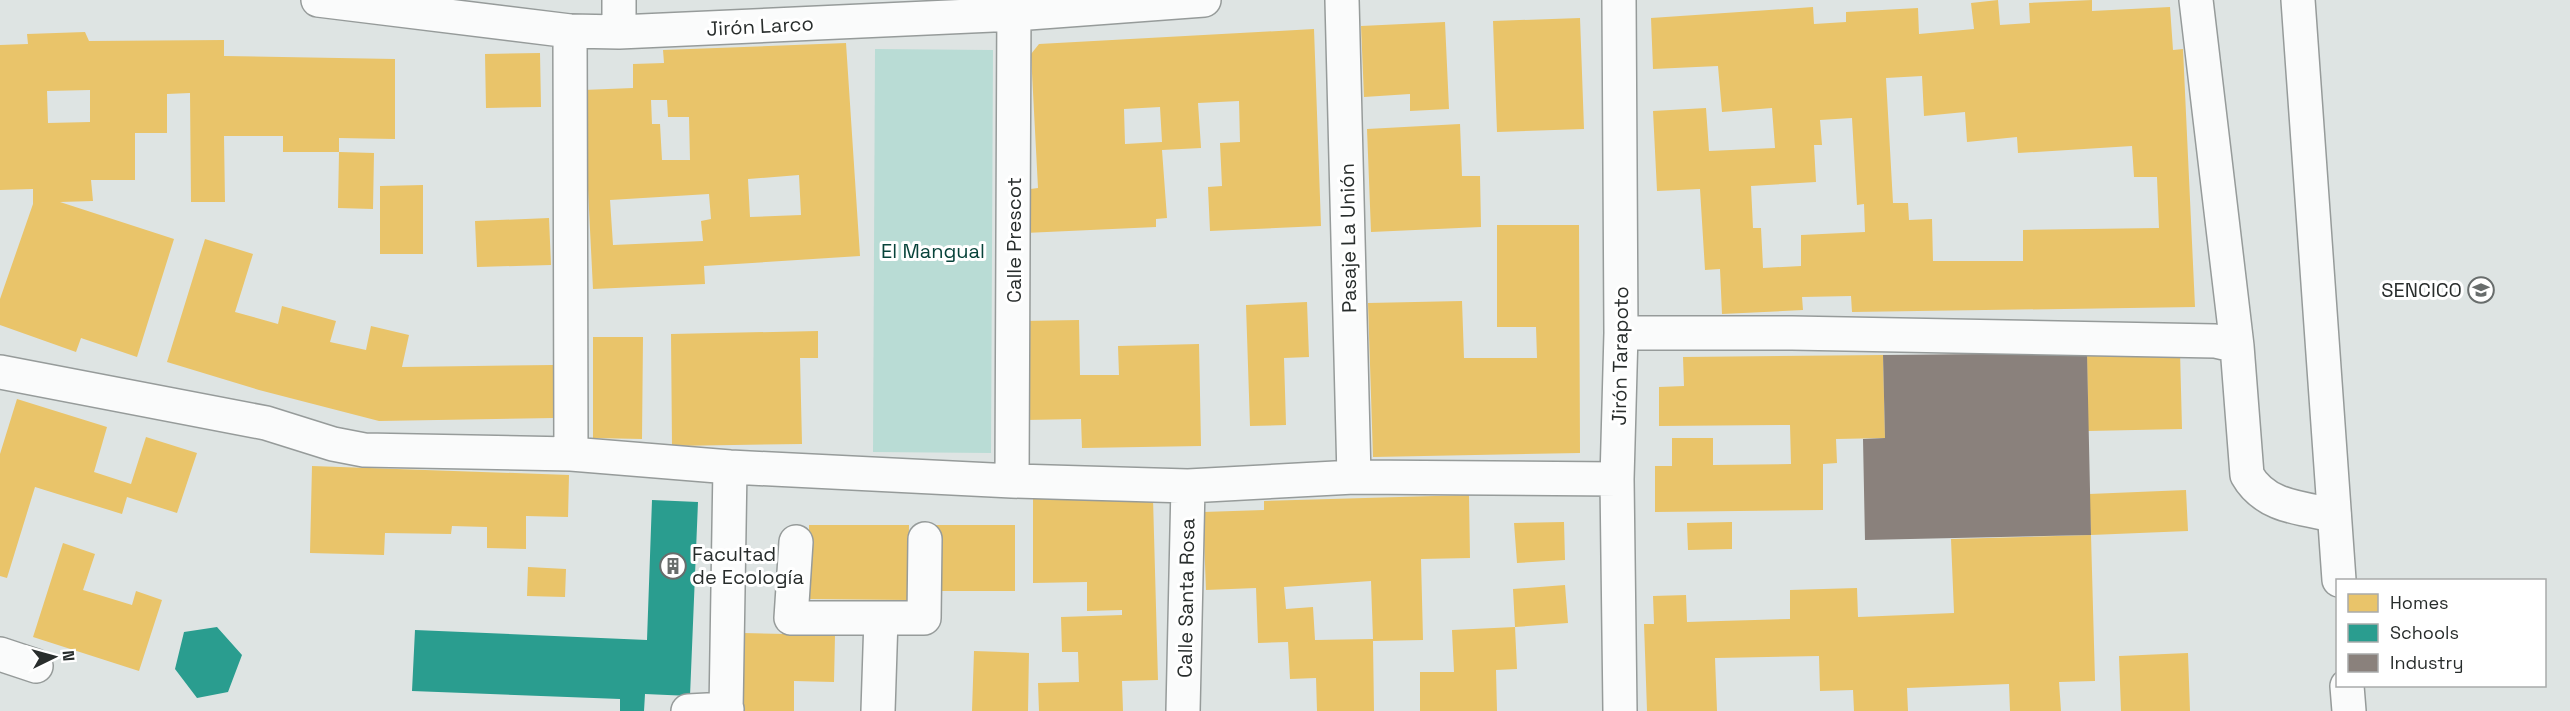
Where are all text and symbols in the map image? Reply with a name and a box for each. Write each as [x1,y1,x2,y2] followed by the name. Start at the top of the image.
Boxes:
[706,10,814,42] street label: Jirón Larco
[1334,163,1362,313] street label: Pasaje La Unión
[1001,177,1027,303] street label: Calle Prescot
[881,238,985,264] park label: El Mangual
[2466,275,2496,305] school or university icon: SENCICO
[2381,277,2462,303] place label: SENCICO
[1606,286,1634,426] street label: Jirón Tarapoto
[1172,518,1200,678] street label: Calle Santa Rosa
[692,541,804,590] place label: Facultad de Ecología
[658,551,688,581] building icon: Facultad de Ecología
[2336,579,2546,687] legend
[2390,591,2449,614] text: Homes
[2390,621,2459,644] text: Schools
[24,627,84,687] north arrow
[58,649,79,662] text: N
[2390,651,2463,674] text: Industry

